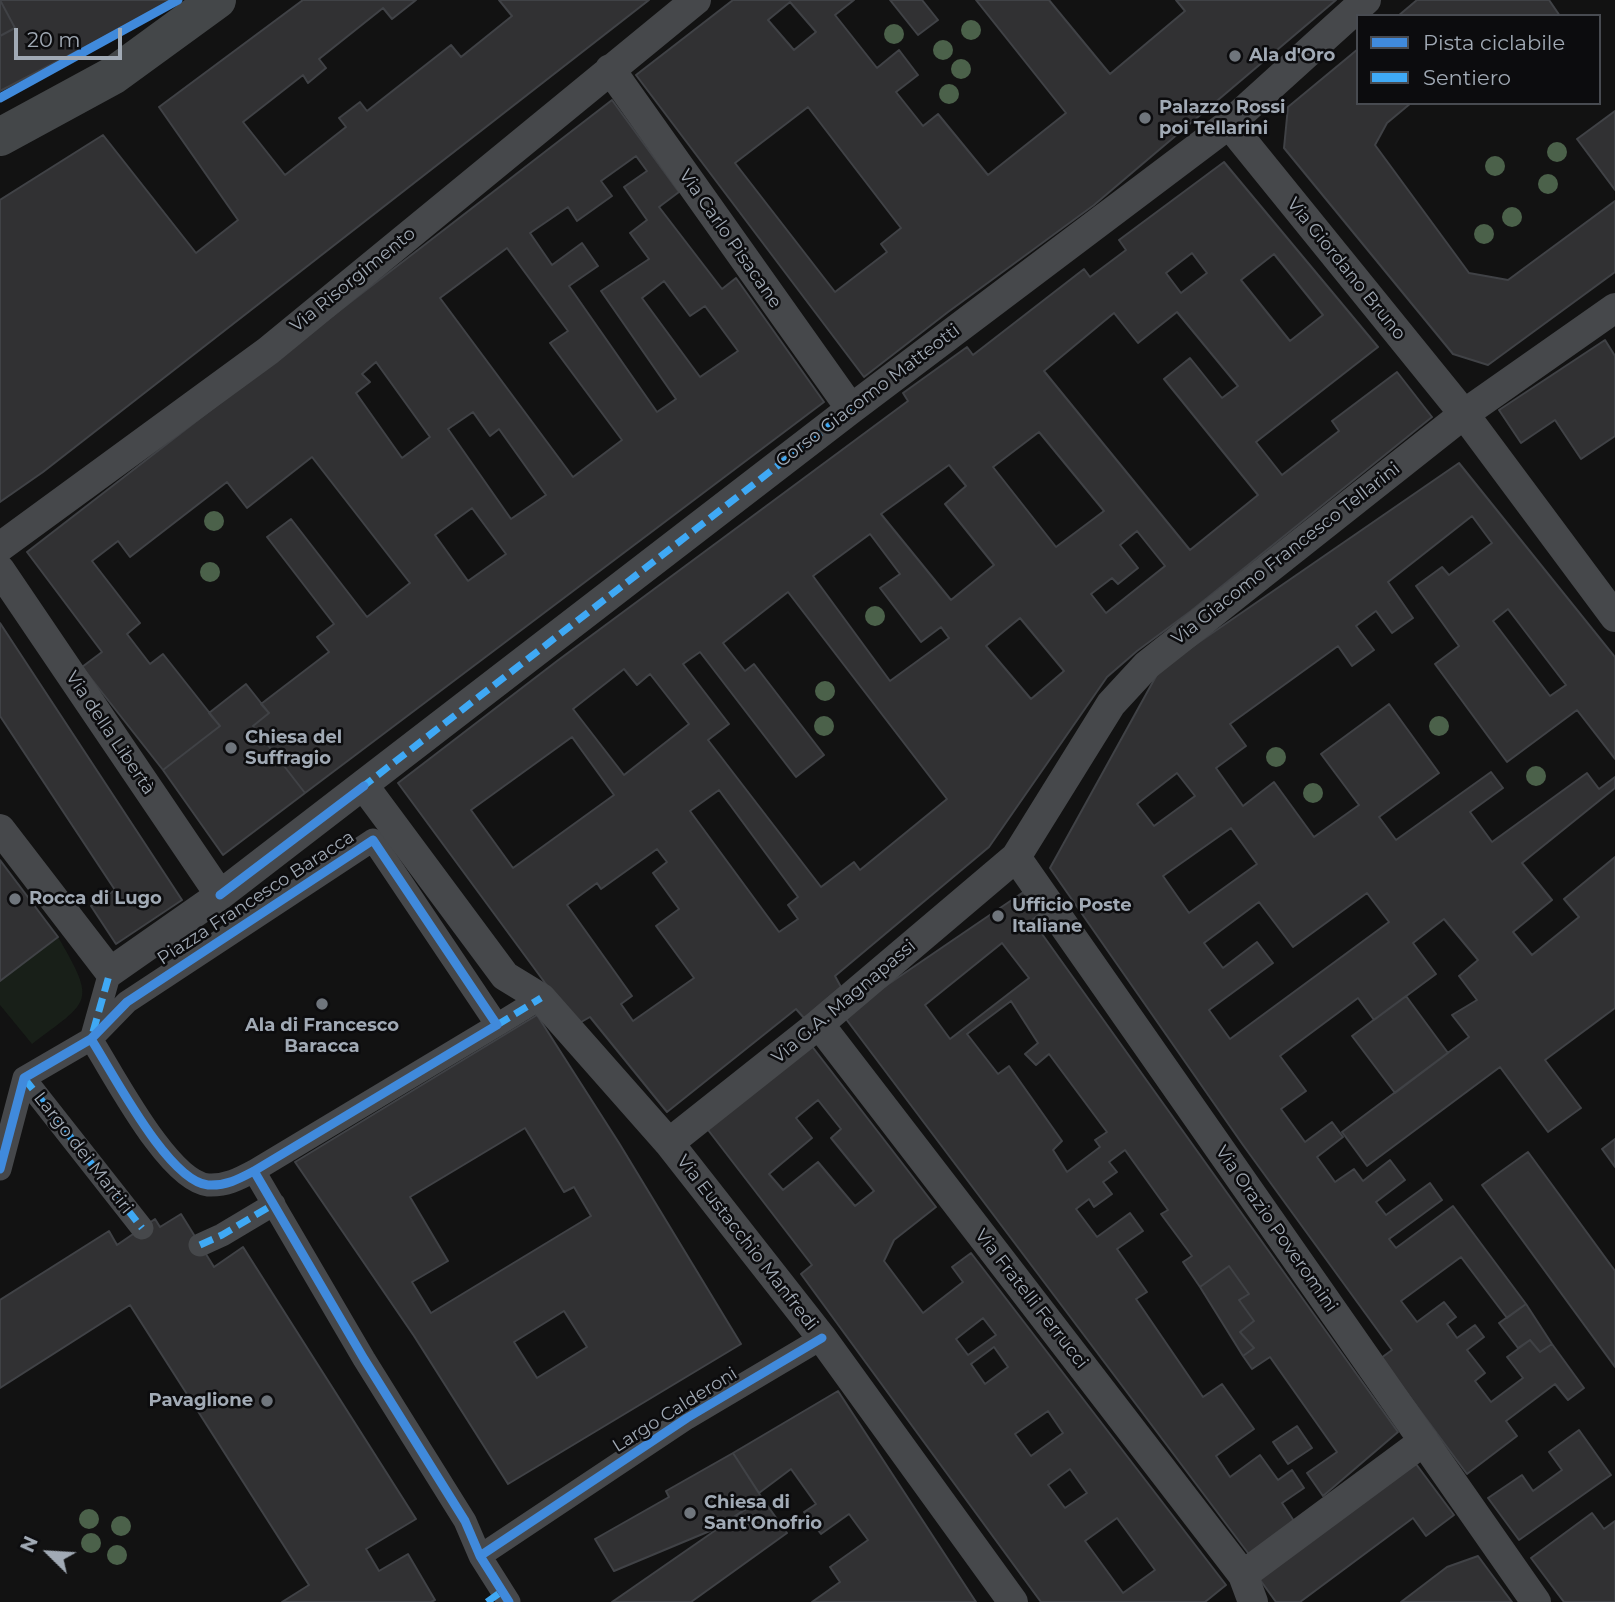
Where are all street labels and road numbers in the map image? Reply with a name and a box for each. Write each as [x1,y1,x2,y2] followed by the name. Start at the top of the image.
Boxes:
[674,165,786,313] street label: Via Carlo Pisacane
[1282,194,1410,344] street label: Via Giordano Bruno
[286,223,420,337] street label: Via Risorgimento
[772,320,964,472] street label: Corso Giacomo Matteotti
[1168,458,1404,650] street label: Via Giacomo Francesco Tellarini
[61,667,159,799] street label: Via della Libertà
[154,826,358,970] street label: Piazza Francesco Baracca
[768,936,920,1068] street label: Via G.A. Magnapassi
[29,1088,137,1218] street label: Largo dei Martiri
[1210,1142,1342,1316] street label: Via Orazio Poveromini
[672,1151,822,1335] street label: Via Eustacchio Manfredi
[970,1225,1092,1373] street label: Via Fratelli Ferrucci
[609,1363,741,1457] street label: Largo Calderoni

